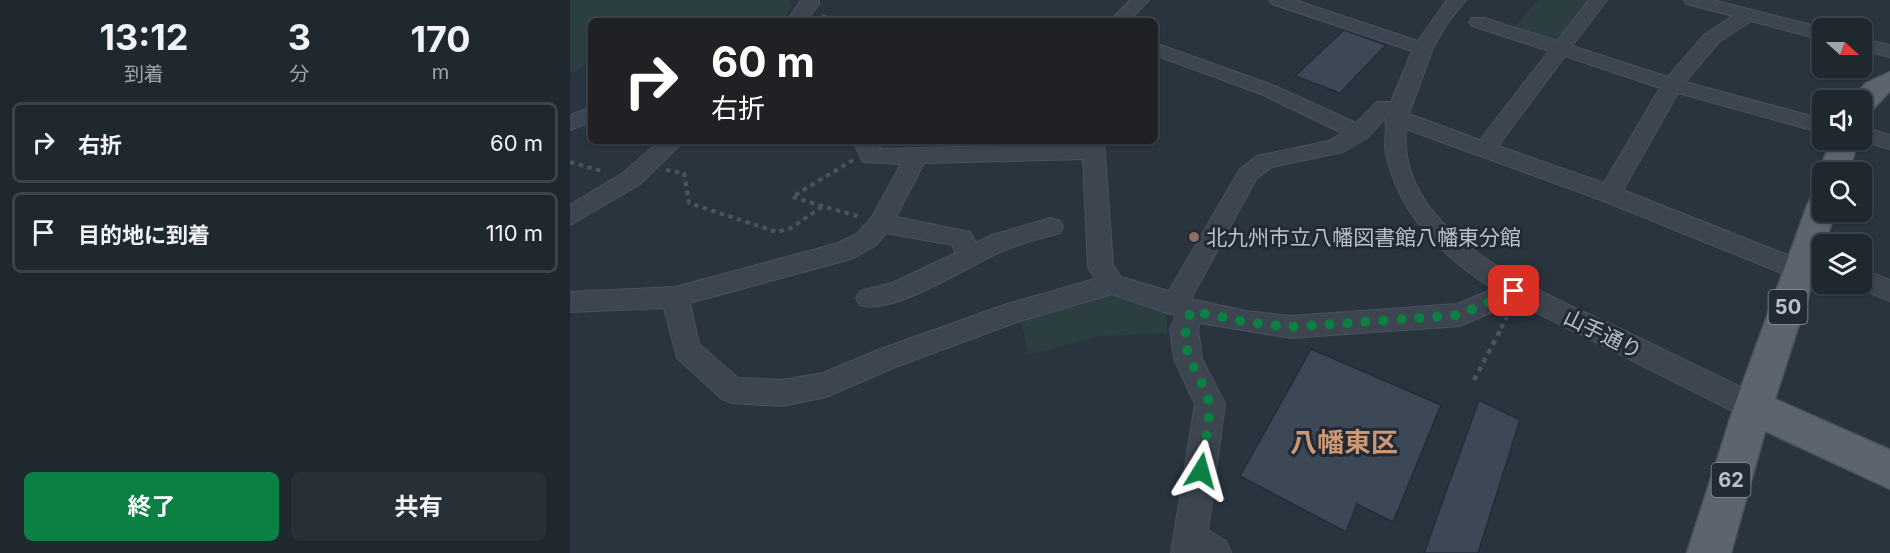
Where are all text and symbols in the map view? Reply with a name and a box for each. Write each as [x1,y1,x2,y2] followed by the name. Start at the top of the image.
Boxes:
[99,15,188,59] text: 13:12
[288,15,311,59] text: 3
[410,17,471,61] text: 170
[1812,18,1872,78] north arrow
[1812,18,1872,294] map controls
[711,36,815,87] text: 60 m
[612,42,690,120] icon: right
[432,60,449,84] text: m
[124,62,164,86] text: 到着
[289,62,309,86] text: 分
[1812,90,1872,150] button: sound
[711,92,765,125] text: 右折
[27,126,60,159] icon: right
[490,130,543,156] text: 60 m
[78,132,122,158] text: 右折
[1812,162,1872,222] button: search
[27,216,60,249] icon: arrive
[486,220,543,246] text: 110 m
[78,222,210,248] text: 目的地に到着
[1206,225,1521,250] place label: 北九州市立八幡図書館八幡東分館
[1187,230,1201,244] marker: 北九州市立八幡図書館八幡東分館
[1812,234,1872,294] button: layers
[1488,265,1539,316] pin
[1497,274,1530,307] icon: arrive
[1768,290,1808,324] road number: 50
[1560,304,1646,364] street label: 山手通り
[1290,426,1398,459] district label: 八幡東区
[1169,439,1233,503] position arrow
[1712,463,1750,497] road number: 62
[24,472,279,541] button: 終了
[291,472,546,541] button: 共有

